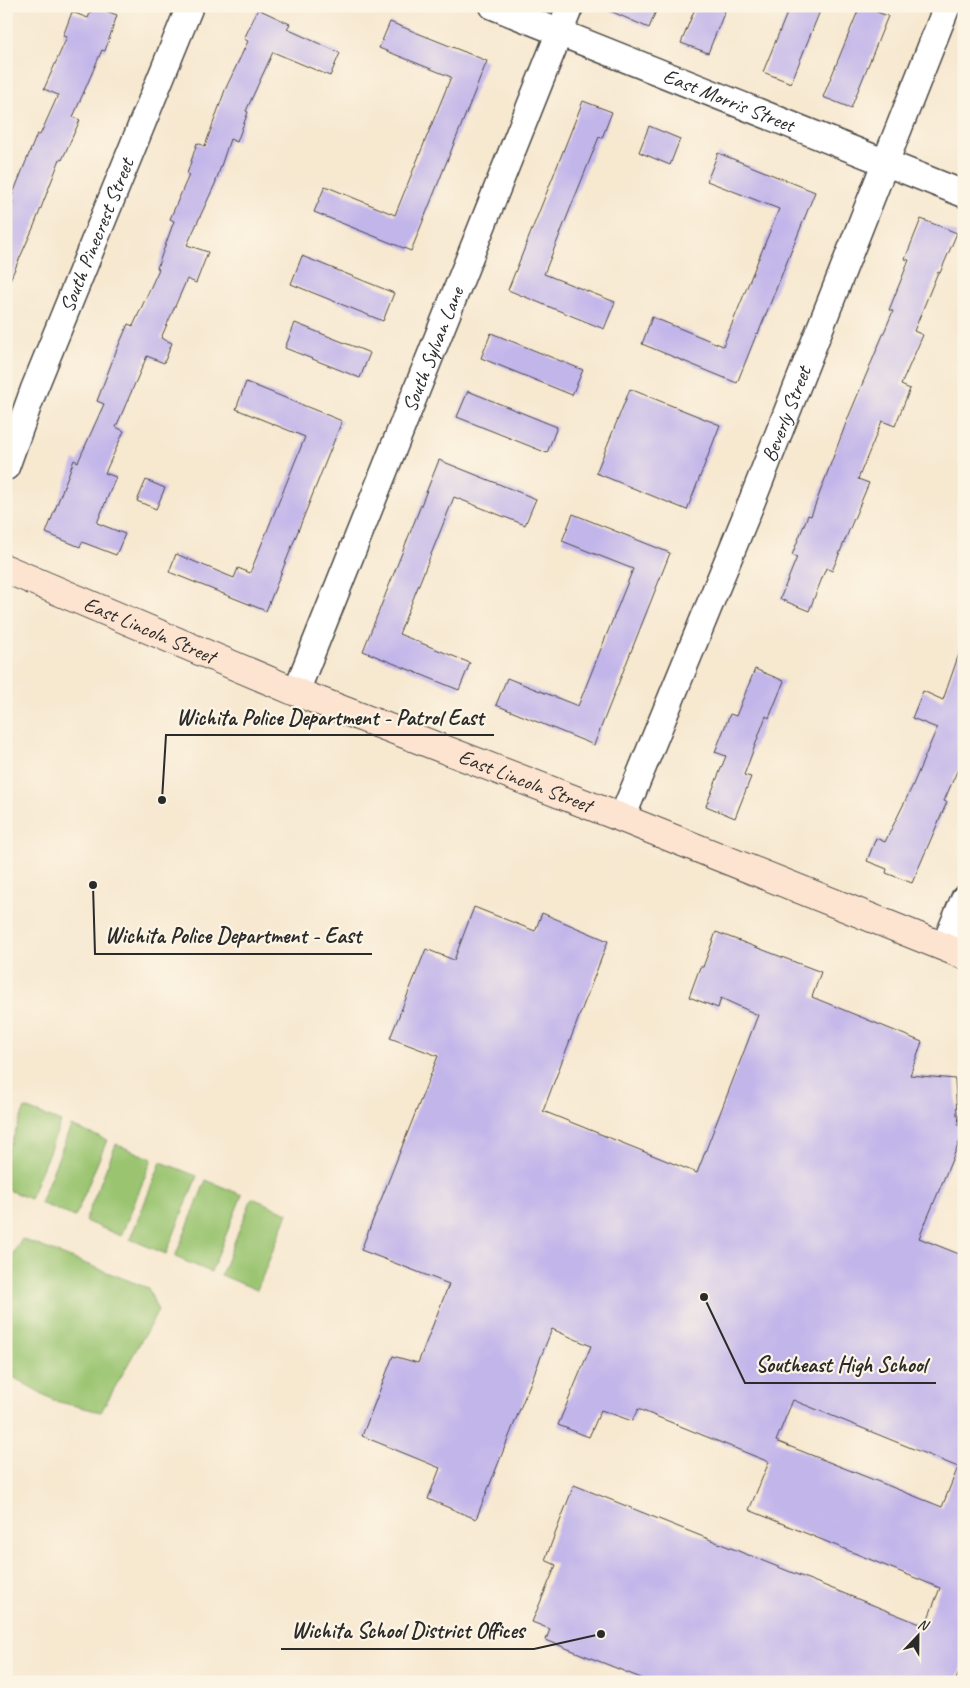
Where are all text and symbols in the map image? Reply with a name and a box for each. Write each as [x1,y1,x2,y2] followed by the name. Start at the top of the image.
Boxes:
[660,62,800,139] street label: East Morris Street
[54,153,140,316] street label: South Pinecrest Street
[396,282,470,415] street label: South Sylvan Lane
[756,361,817,466] street label: Beverly Street
[80,590,222,671] street label: East Lincoln Street
[166,698,494,735] callout: Wichita Police Department - Patrol East
[176,704,486,732] text: Wichita Police Department - Patrol East
[455,743,599,819] street label: East Lincoln Street
[95,917,372,954] callout: Wichita Police Department - East
[105,922,364,950] text: Wichita Police Department - East
[745,1346,936,1383] callout: Southeast High School
[755,1351,931,1379] text: Southeast High School
[892,1610,942,1660] north arrow
[281,1612,534,1649] callout: Wichita School District Offices
[915,1615,932,1635] text: N
[292,1617,527,1645] text: Wichita School District Offices

